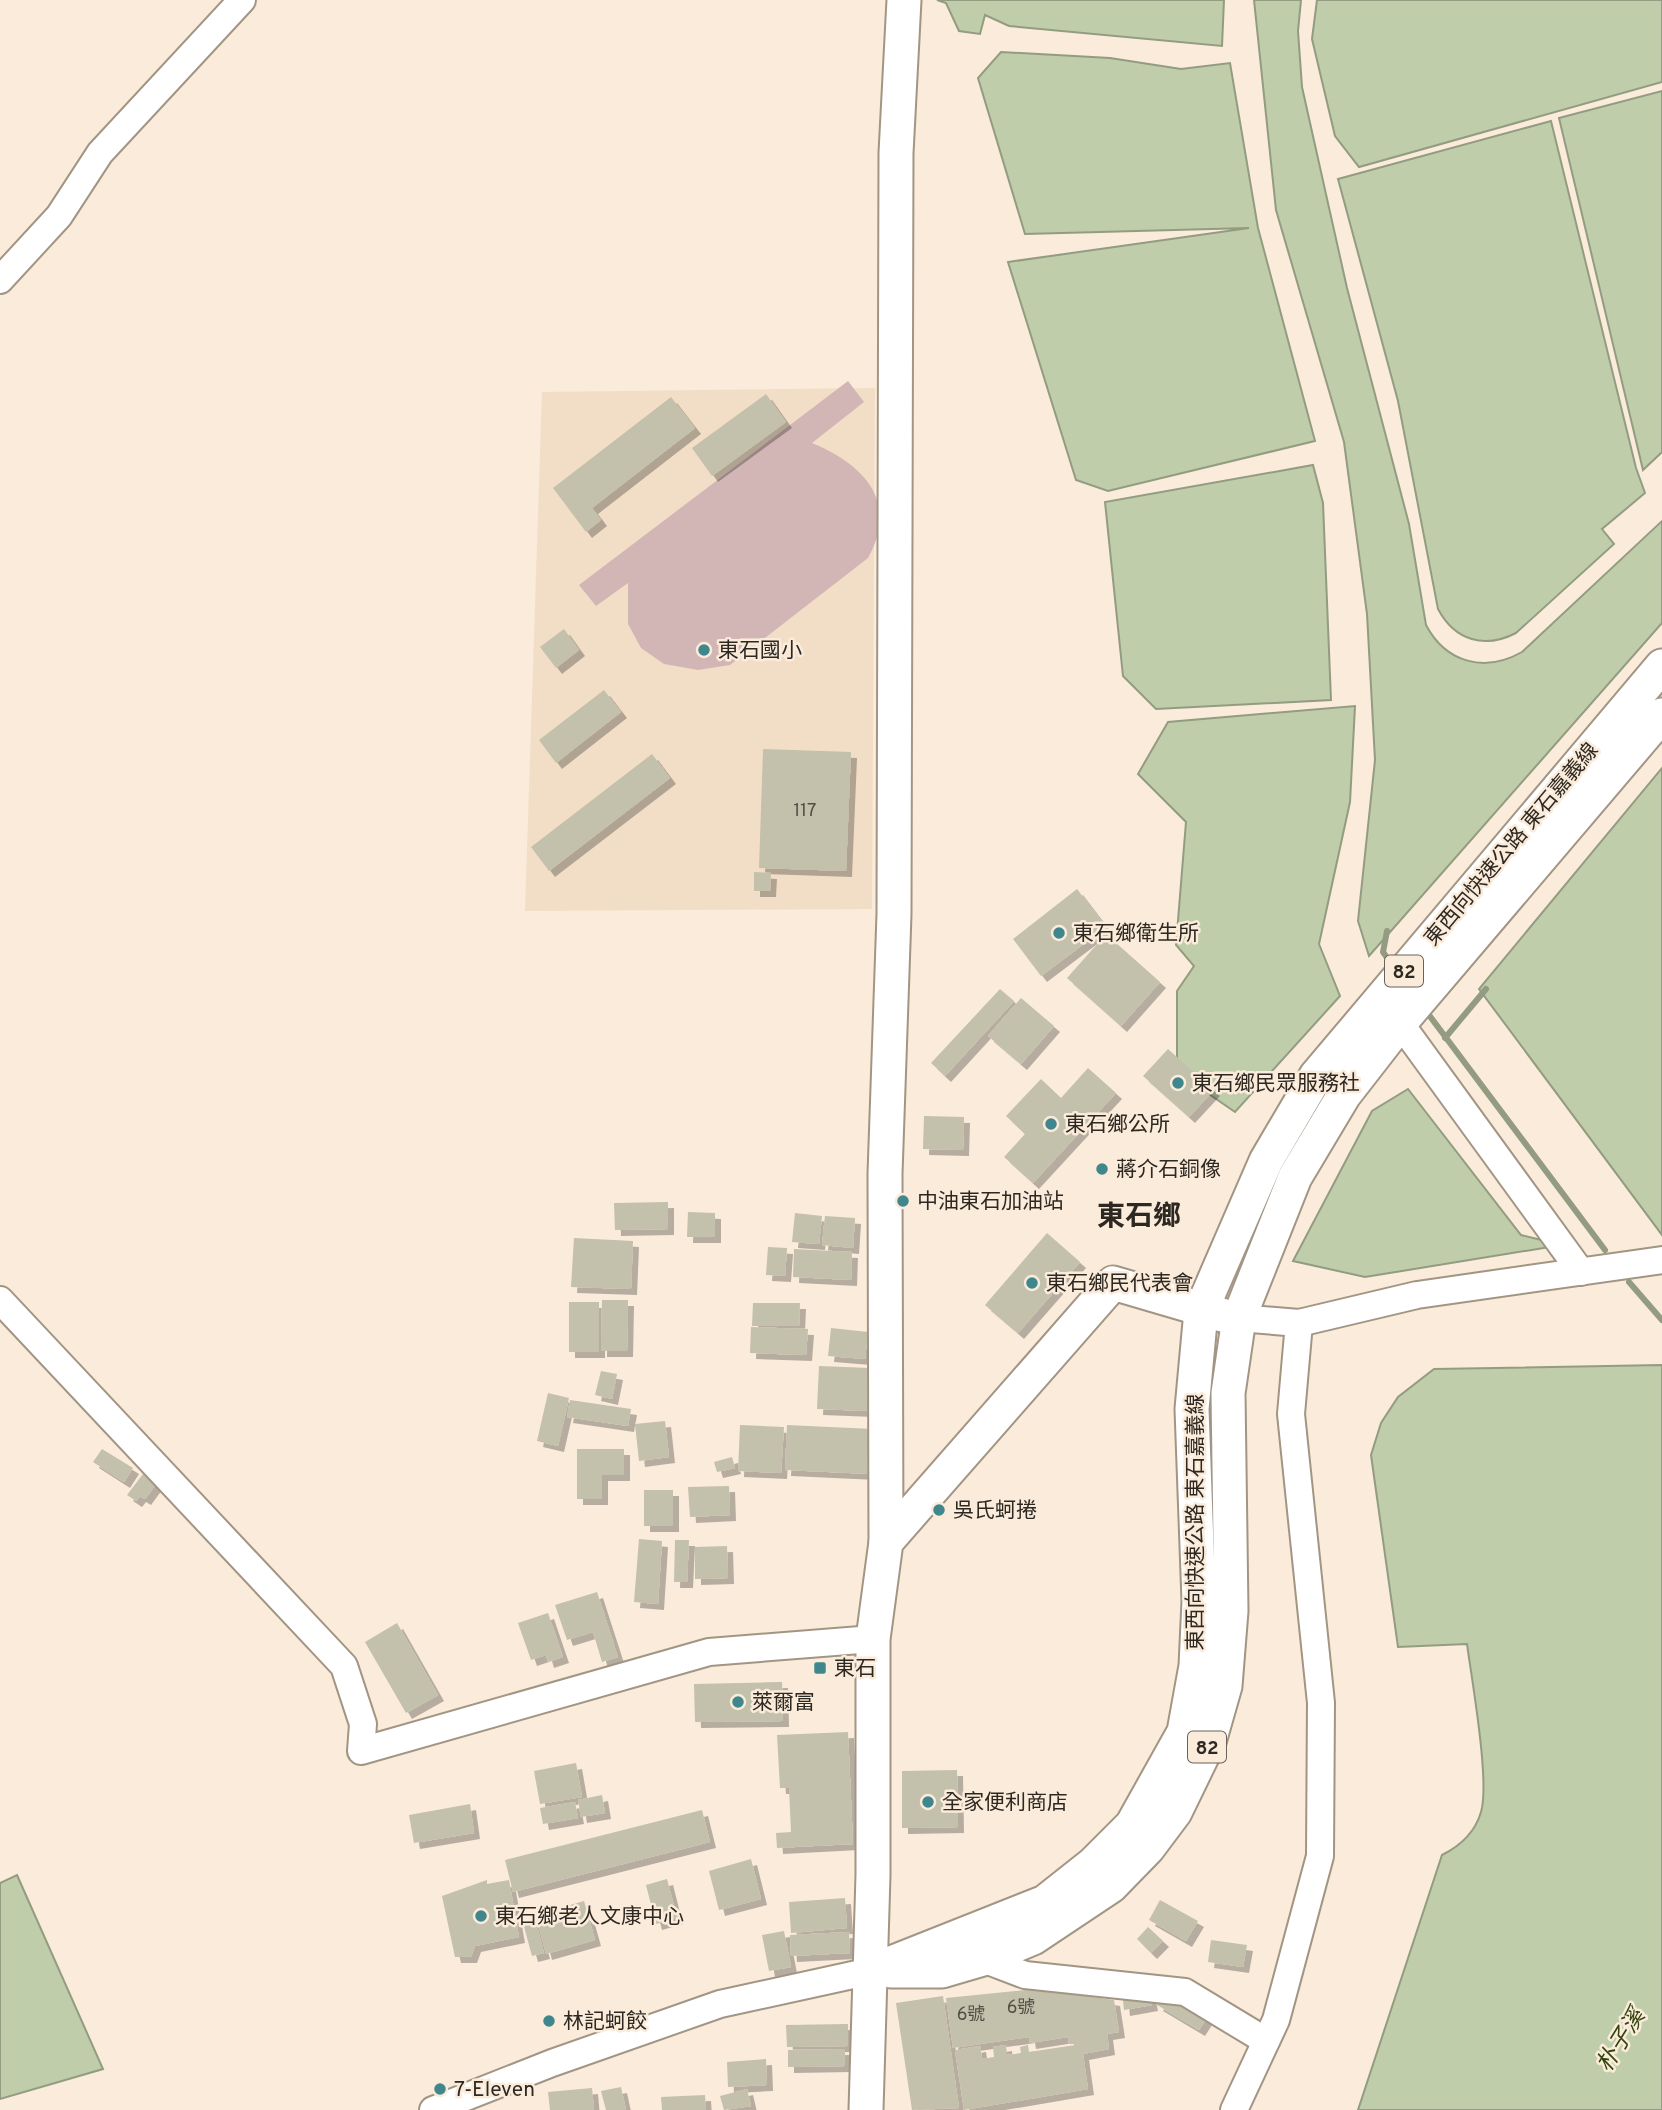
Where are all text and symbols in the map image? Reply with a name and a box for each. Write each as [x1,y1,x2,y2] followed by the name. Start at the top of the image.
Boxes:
[718,638,802,665] place label: 東石國小
[696,642,712,658] marker: 東石國小
[1419,738,1605,952] street label: 東西向快速公路 東石嘉義線
[794,800,816,823] house number: 117
[1073,921,1199,948] place label: 東石鄉衛生所
[1051,925,1067,941] marker: 東石鄉衛生所
[1385,956,1423,987] road number: 82
[1192,1071,1360,1098] place label: 東石鄉民眾服務社
[1170,1075,1186,1091] marker: 東石鄉民眾服務社
[1065,1112,1170,1139] place label: 東石鄉公所
[1043,1116,1059,1132] marker: 東石鄉公所
[1116,1157,1221,1184] place label: 蔣介石銅像
[1094,1161,1110,1177] marker: 蔣介石銅像
[917,1189,1064,1216] place label: 中油東石加油站
[895,1193,911,1209] marker: 中油東石加油站
[1097,1200,1181,1236] district label: 東石鄉
[1046,1271,1193,1298] place label: 東石鄉民代表會
[1024,1275,1040,1291] marker: 東石鄉民代表會
[1183,1394,1210,1650] street label: 東西向快速公路 東石嘉義線
[953,1498,1037,1525] place label: 吳氏蚵捲
[931,1502,947,1518] marker: 吳氏蚵捲
[834,1656,876,1683] place label: 東石
[812,1660,828,1676] marker: 東石
[752,1690,815,1717] place label: 萊爾富
[730,1694,746,1710] marker: 萊爾富
[1188,1732,1226,1763] road number: 82
[942,1790,1068,1817] place label: 全家便利商店
[920,1794,936,1810] marker: 全家便利商店
[495,1904,684,1931] place label: 東石鄉老人文康中心
[473,1908,489,1924] marker: 東石鄉老人文康中心
[1007,1997,1035,2020] house number: 6號
[1592,2002,1654,2078] water label: 朴子溪
[957,2004,985,2027] house number: 6號
[563,2009,647,2036] place label: 林記蚵餃
[541,2013,557,2029] marker: 林記蚵餃
[454,2077,535,2104] place label: 7-Eleven
[432,2081,448,2097] marker: 7-Eleven

